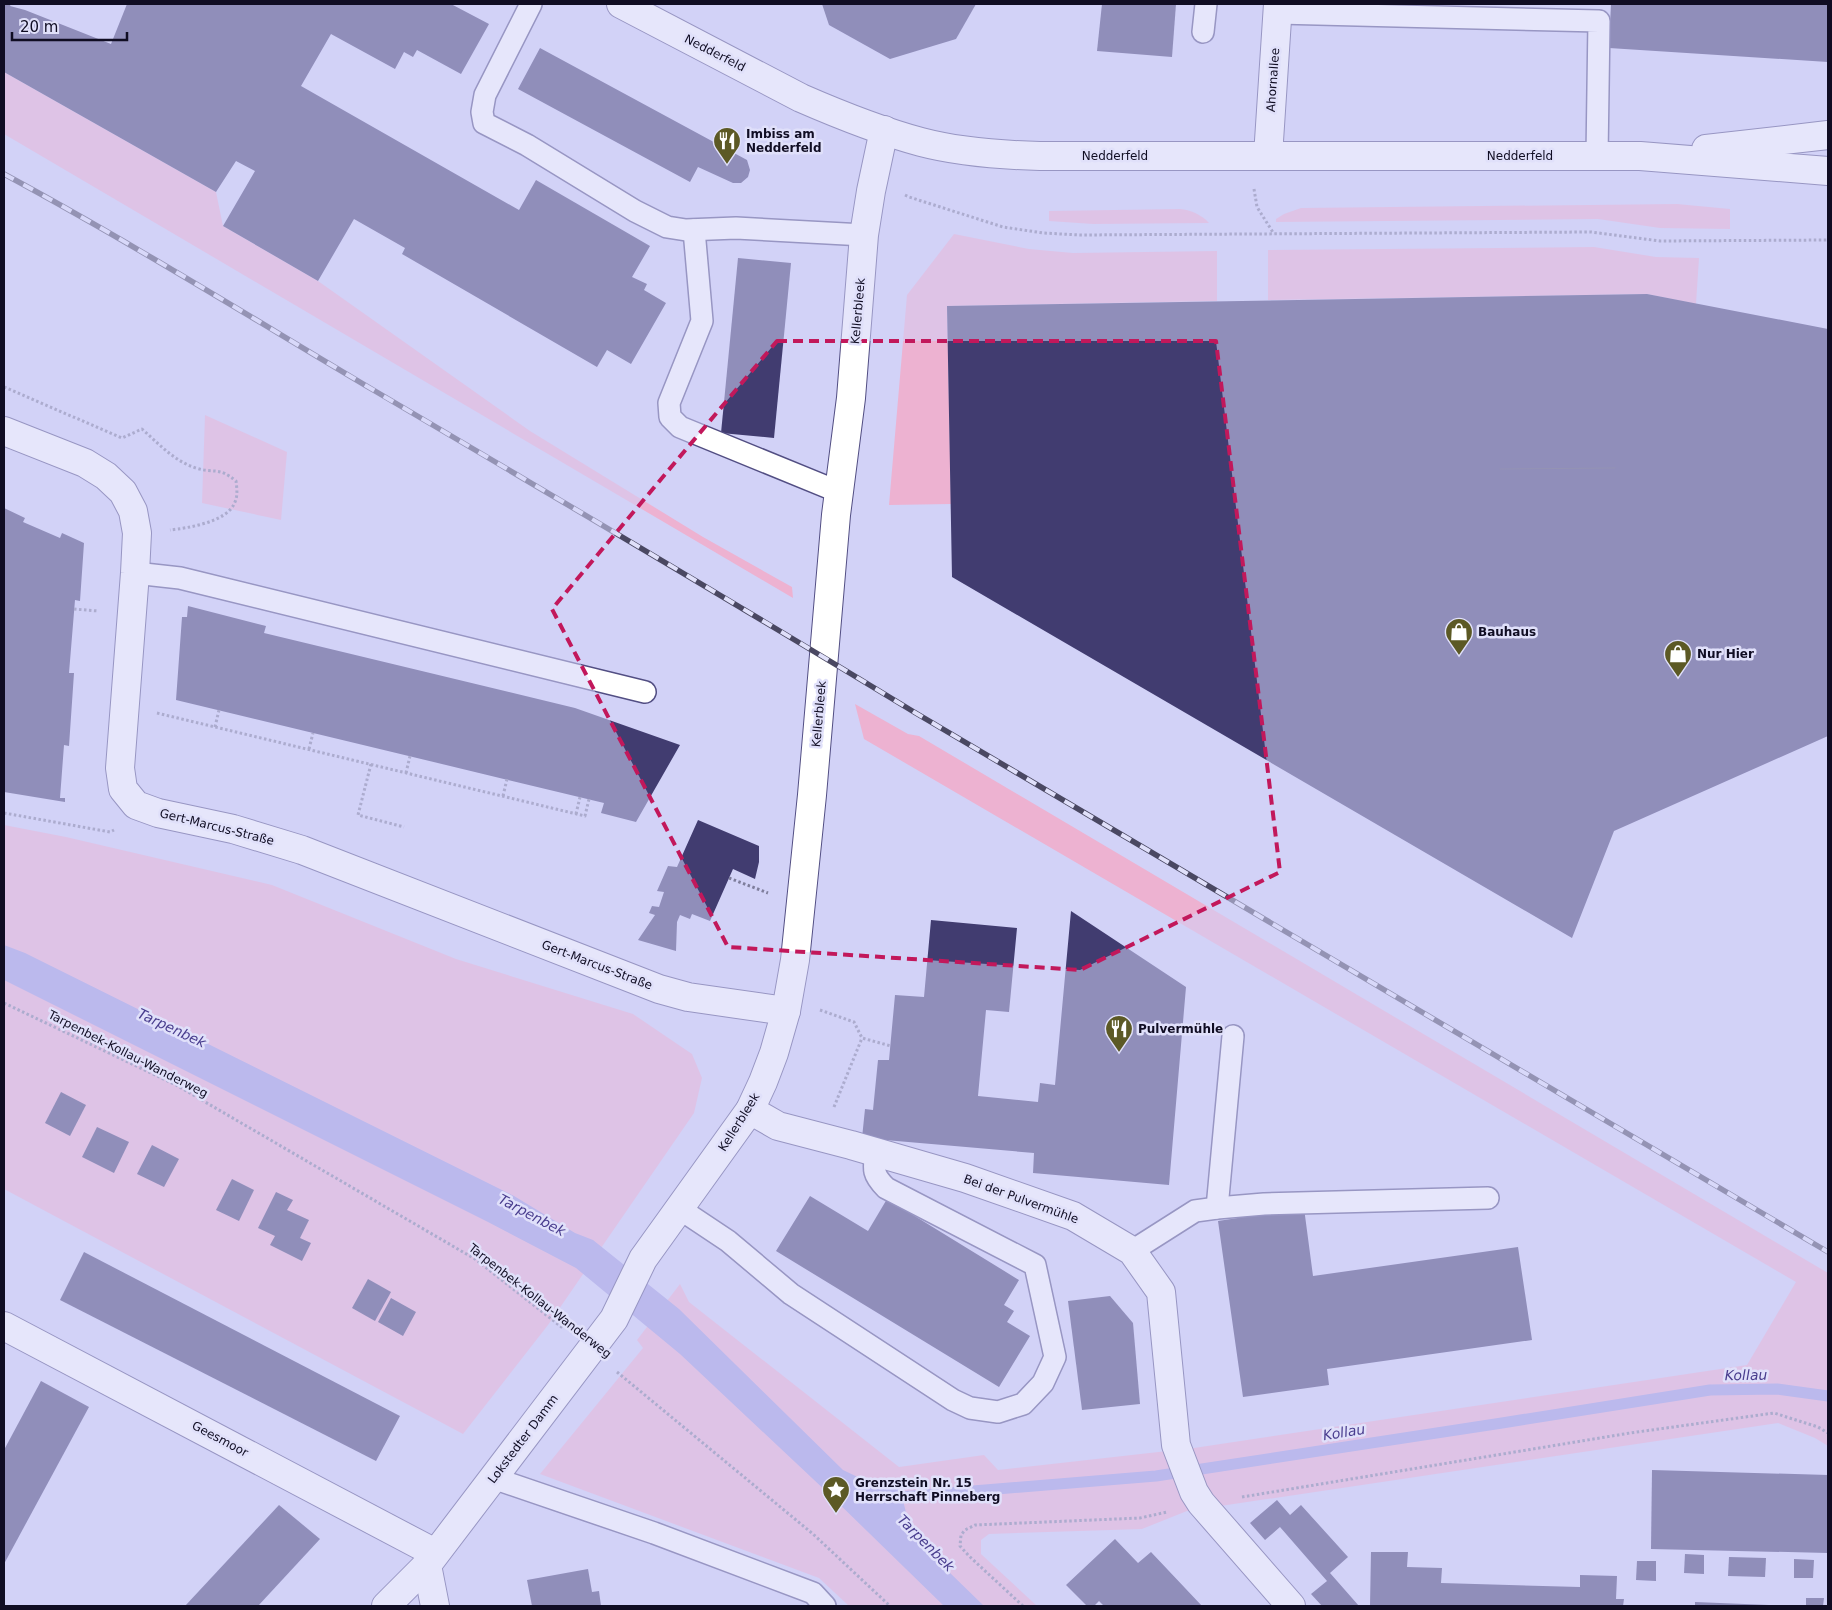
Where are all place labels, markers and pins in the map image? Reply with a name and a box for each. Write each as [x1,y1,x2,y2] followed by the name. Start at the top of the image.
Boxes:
[712,126,742,165] restaurant icon: Imbiss am Nedderfeld
[746,127,821,155] place label: Imbiss am Nedderfeld
[1444,617,1474,656] shop icon: Bauhaus
[1478,625,1536,639] place label: Bauhaus
[1663,639,1693,678] shop icon: Nur Hier
[1697,647,1754,661] place label: Nur Hier
[1104,1014,1134,1053] restaurant icon: Pulvermühle
[1138,1022,1223,1036] place label: Pulvermühle
[821,1475,851,1514] place icon: Grenzstein Nr. 15 Herrschaft Pinneberg
[855,1476,1000,1504] place label: Grenzstein Nr. 15 Herrschaft Pinneberg

